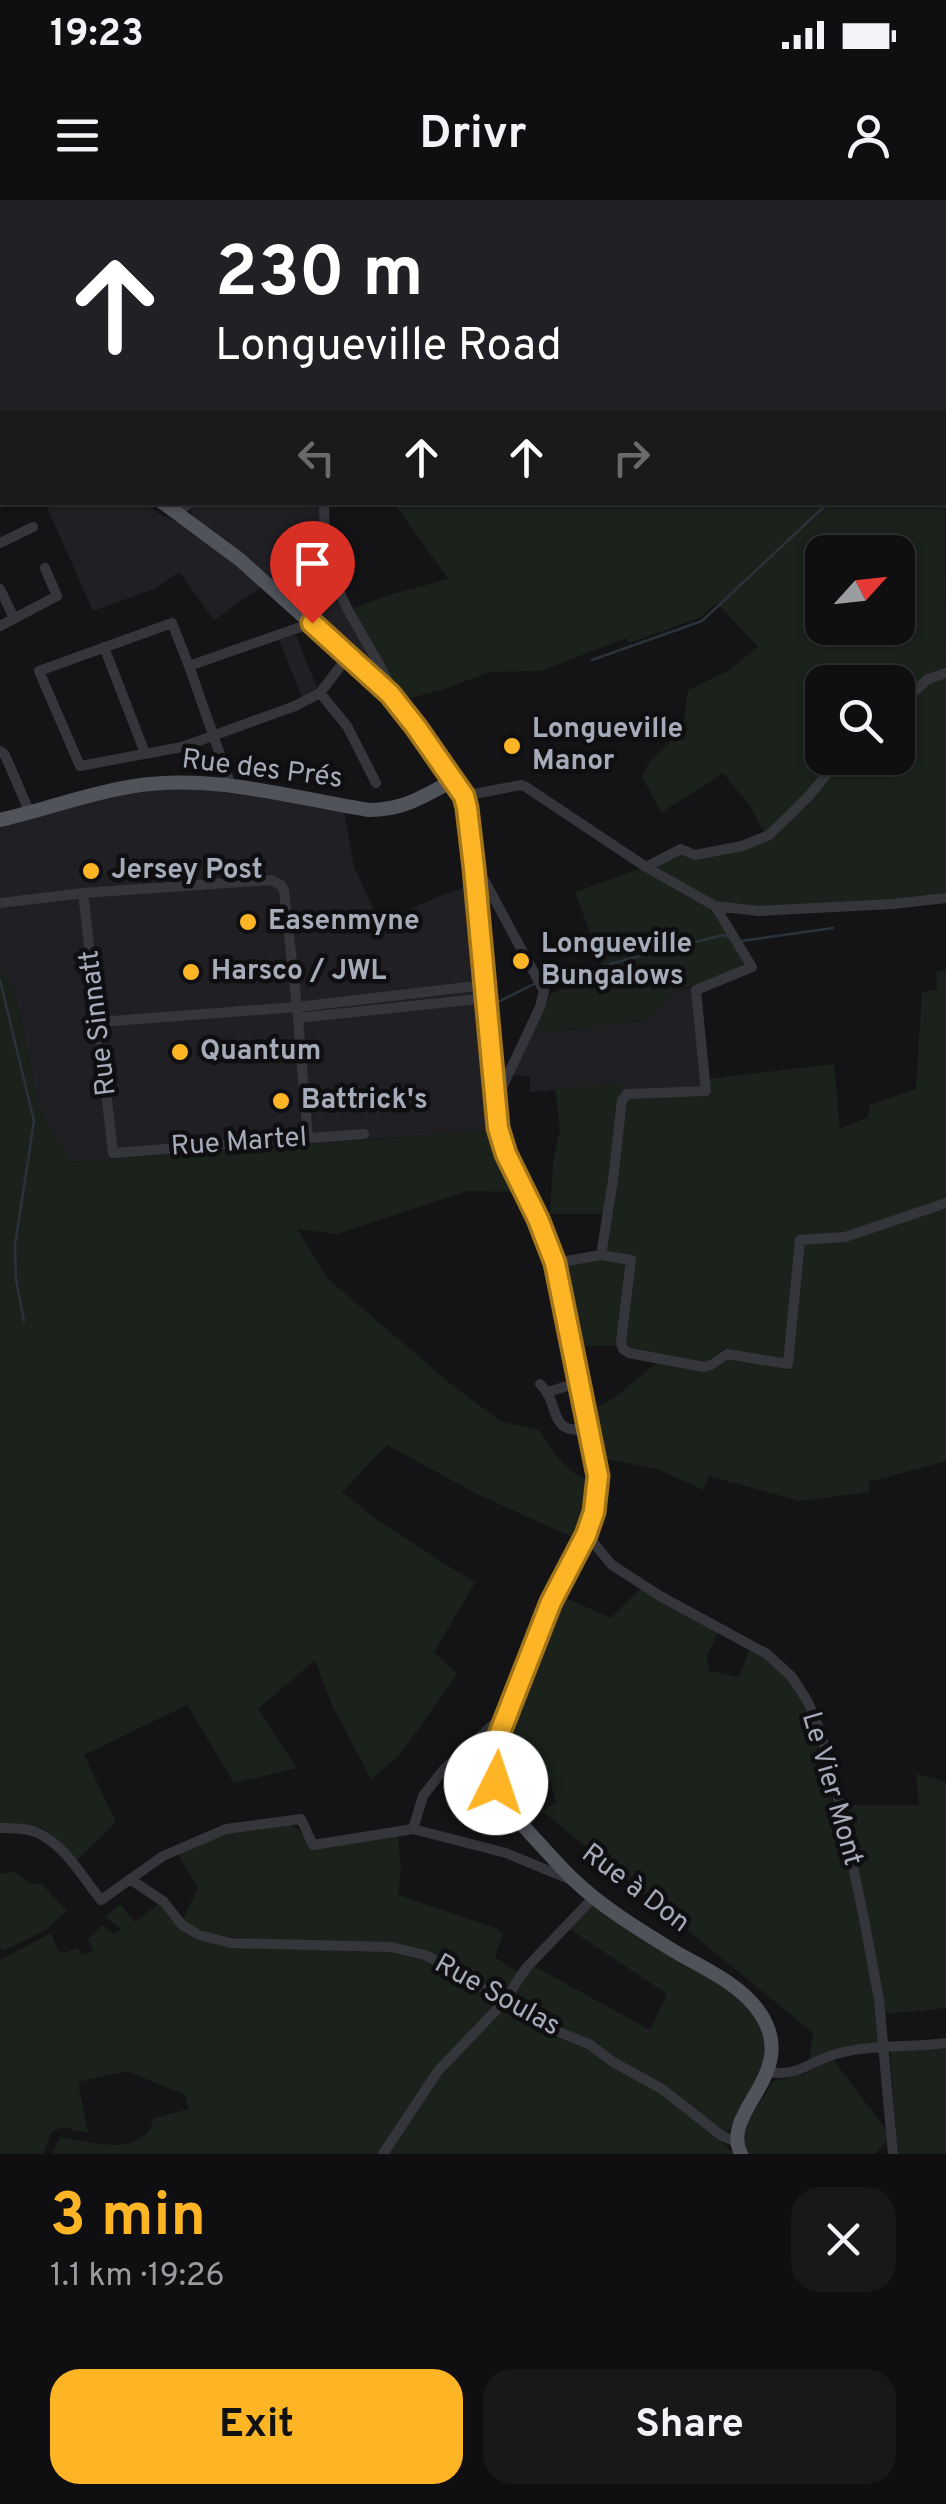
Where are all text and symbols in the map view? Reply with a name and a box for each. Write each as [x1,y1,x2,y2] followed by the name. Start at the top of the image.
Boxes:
[50,11,144,60] text: 19:23
[419,107,527,164] text: Drivr
[50,108,105,163] icon: menu
[841,108,896,163] icon: person
[215,232,424,321] text: 230 m
[50,240,180,370] icon: ahead
[215,319,562,376] text: Longueville Road
[289,430,344,485] icon: left
[394,430,449,485] icon: ahead
[499,430,554,485] icon: ahead
[604,430,659,485] icon: right
[270,521,355,624] pin
[805,535,915,645] north arrow
[805,535,915,775] map controls
[285,536,340,591] icon: arrive
[805,665,915,775] button: search
[532,712,683,780] place label: Longueville Manor
[501,735,523,757] marker: Longueville Manor
[180,742,344,798] street label: Rue des Prés
[111,853,263,889] place label: Jersey Post
[80,860,102,882] marker: Jersey Post
[268,904,420,940] place label: Easenmyne
[237,911,259,933] marker: Easenmyne
[541,927,692,995] place label: Longueville Bungalows
[72,948,126,1098] street label: Rue Sinnatt
[510,950,532,972] marker: Longueville Bungalows
[211,954,386,990] place label: Harsco / JWL
[180,961,202,983] marker: Harsco / JWL
[200,1034,321,1070] place label: Quantum
[169,1041,191,1063] marker: Quantum
[301,1083,428,1119] place label: Battrick's
[270,1090,292,1112] marker: Battrick's
[170,1120,308,1166] street label: Rue Martel
[792,1708,870,1870] street label: Le Vier Mont
[444,1731,548,1835] position arrow
[574,1836,696,1942] street label: Rue à Don
[428,1947,566,2045] street label: Rue Soulas
[50,2181,206,2257] text: 3 min
[791,2187,896,2292] button: close
[50,2257,225,2297] text: 1.1 km · 19:26
[50,2369,463,2484] button: Exit
[483,2369,896,2484] button: Share

